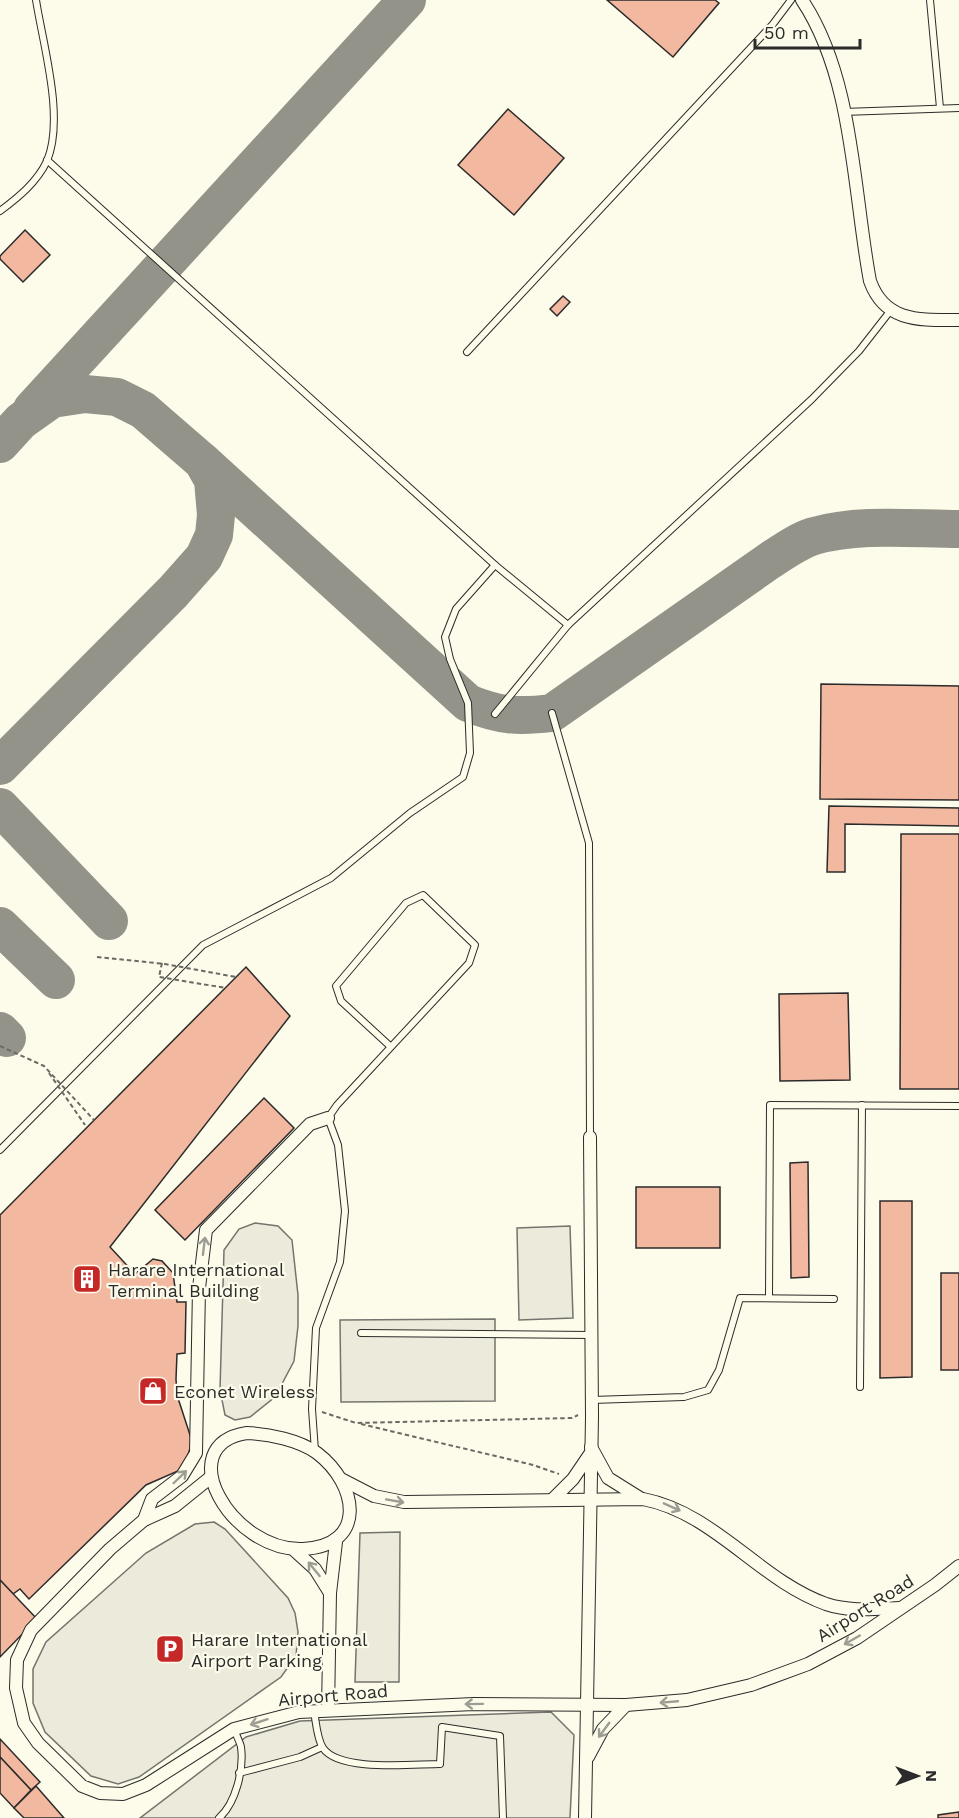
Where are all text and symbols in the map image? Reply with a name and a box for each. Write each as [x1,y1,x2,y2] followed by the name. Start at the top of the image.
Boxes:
[755,12,860,50] scale bar
[764,22,809,43] text: 50 m
[199,1236,210,1256] one-way arrow
[108,1259,285,1301] place label: Harare International Terminal Building
[71,1263,103,1295] building icon: Harare International Terminal Building
[137,1375,169,1407] shop icon: Econet Wireless
[174,1381,315,1402] place label: Econet Wireless
[172,1470,187,1484] one-way arrow
[384,1495,404,1506] one-way arrow
[663,1503,681,1514] one-way arrow
[307,1561,320,1577] one-way arrow
[813,1570,917,1646] street label: Airport Road
[191,1629,368,1671] place label: Harare International Airport Parking
[154,1633,186,1665] parking icon: Harare International Airport Parking
[844,1635,861,1647] one-way arrow
[277,1680,389,1710] street label: Airport Road
[659,1697,679,1708] one-way arrow
[465,1698,485,1710] one-way arrow
[250,1717,269,1728] one-way arrow
[597,1721,610,1737] one-way arrow
[887,1746,947,1806] north arrow
[922,1770,941,1782] text: N

